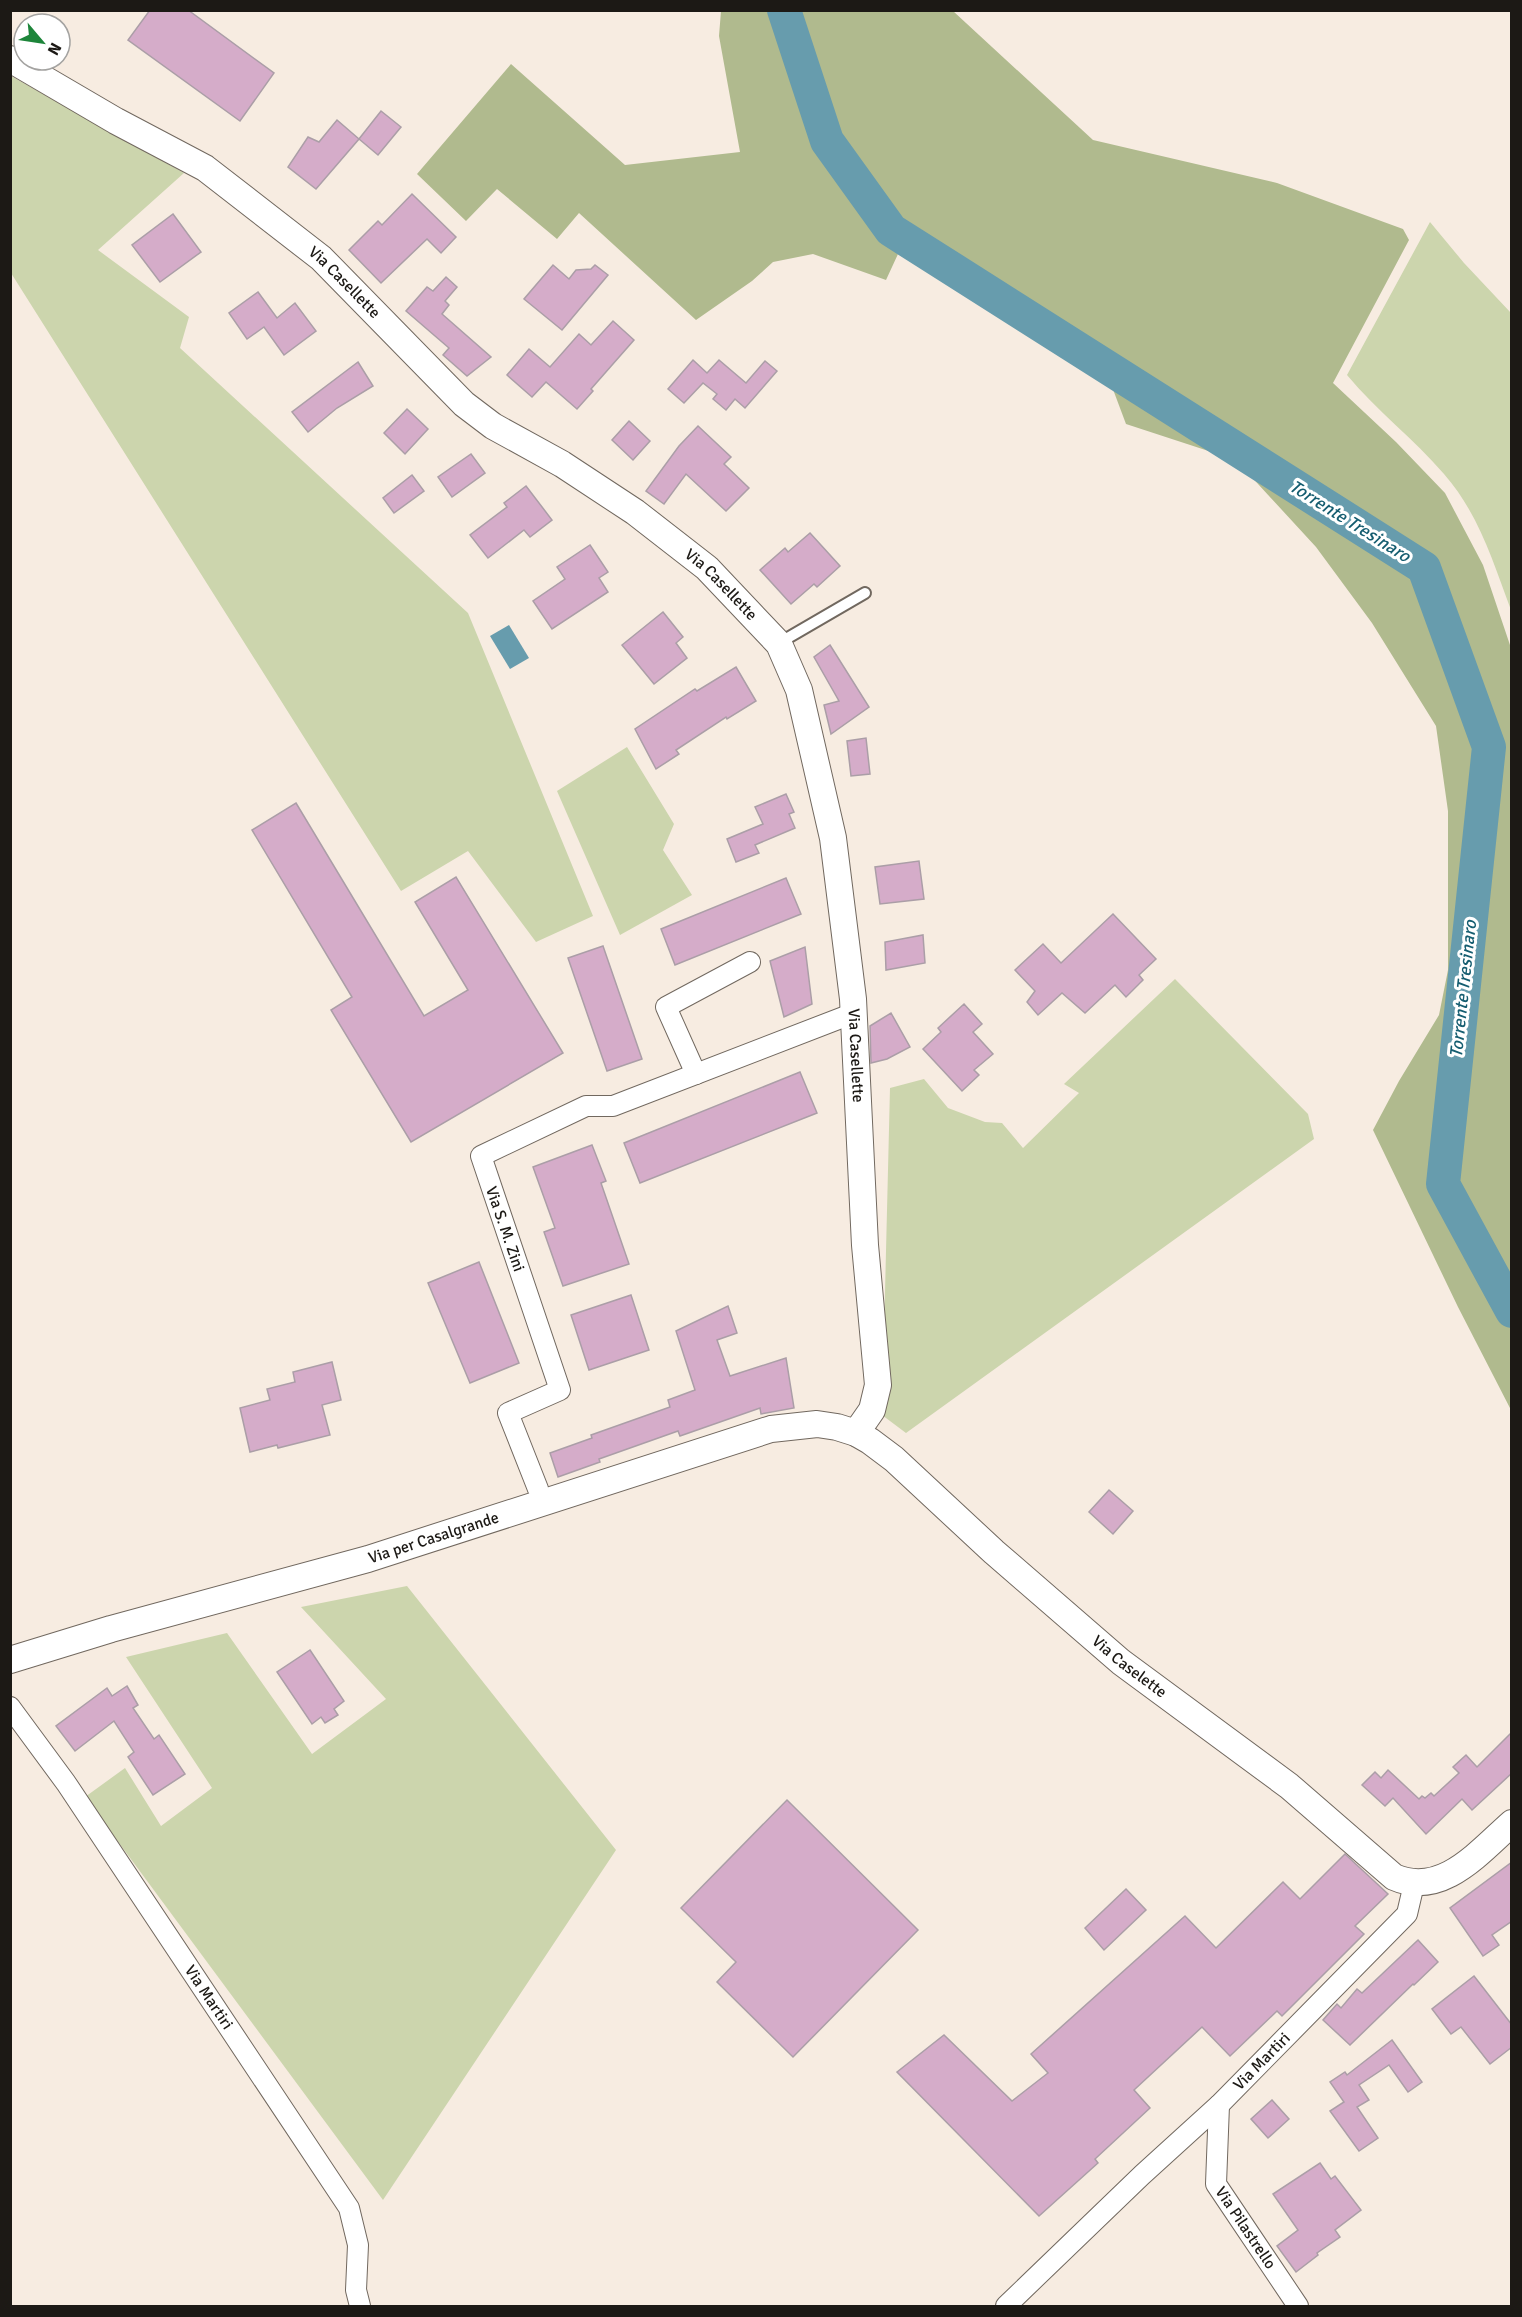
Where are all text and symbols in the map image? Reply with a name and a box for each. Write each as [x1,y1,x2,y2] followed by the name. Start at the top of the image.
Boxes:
[12,12,72,72] north arrow
[43,39,66,59] text: N
[304,242,385,323] street label: Via Casellette
[1286,475,1416,568] water label: Torrente Tresinaro
[681,544,761,625] street label: Via Casellette
[1445,918,1481,1059] water label: Torrente Tresinaro
[843,1008,868,1103] street label: Via Casellette
[481,1184,529,1274] street label: Via S. M. Zini
[366,1507,502,1568] street label: Via per Casalgrande
[1088,1631,1171,1702] street label: Via Caselette
[180,1961,237,2033] street label: Via Martiri
[1229,2028,1295,2095] street label: Via Martiri
[1211,2183,1280,2273] street label: Via Pilastrello

